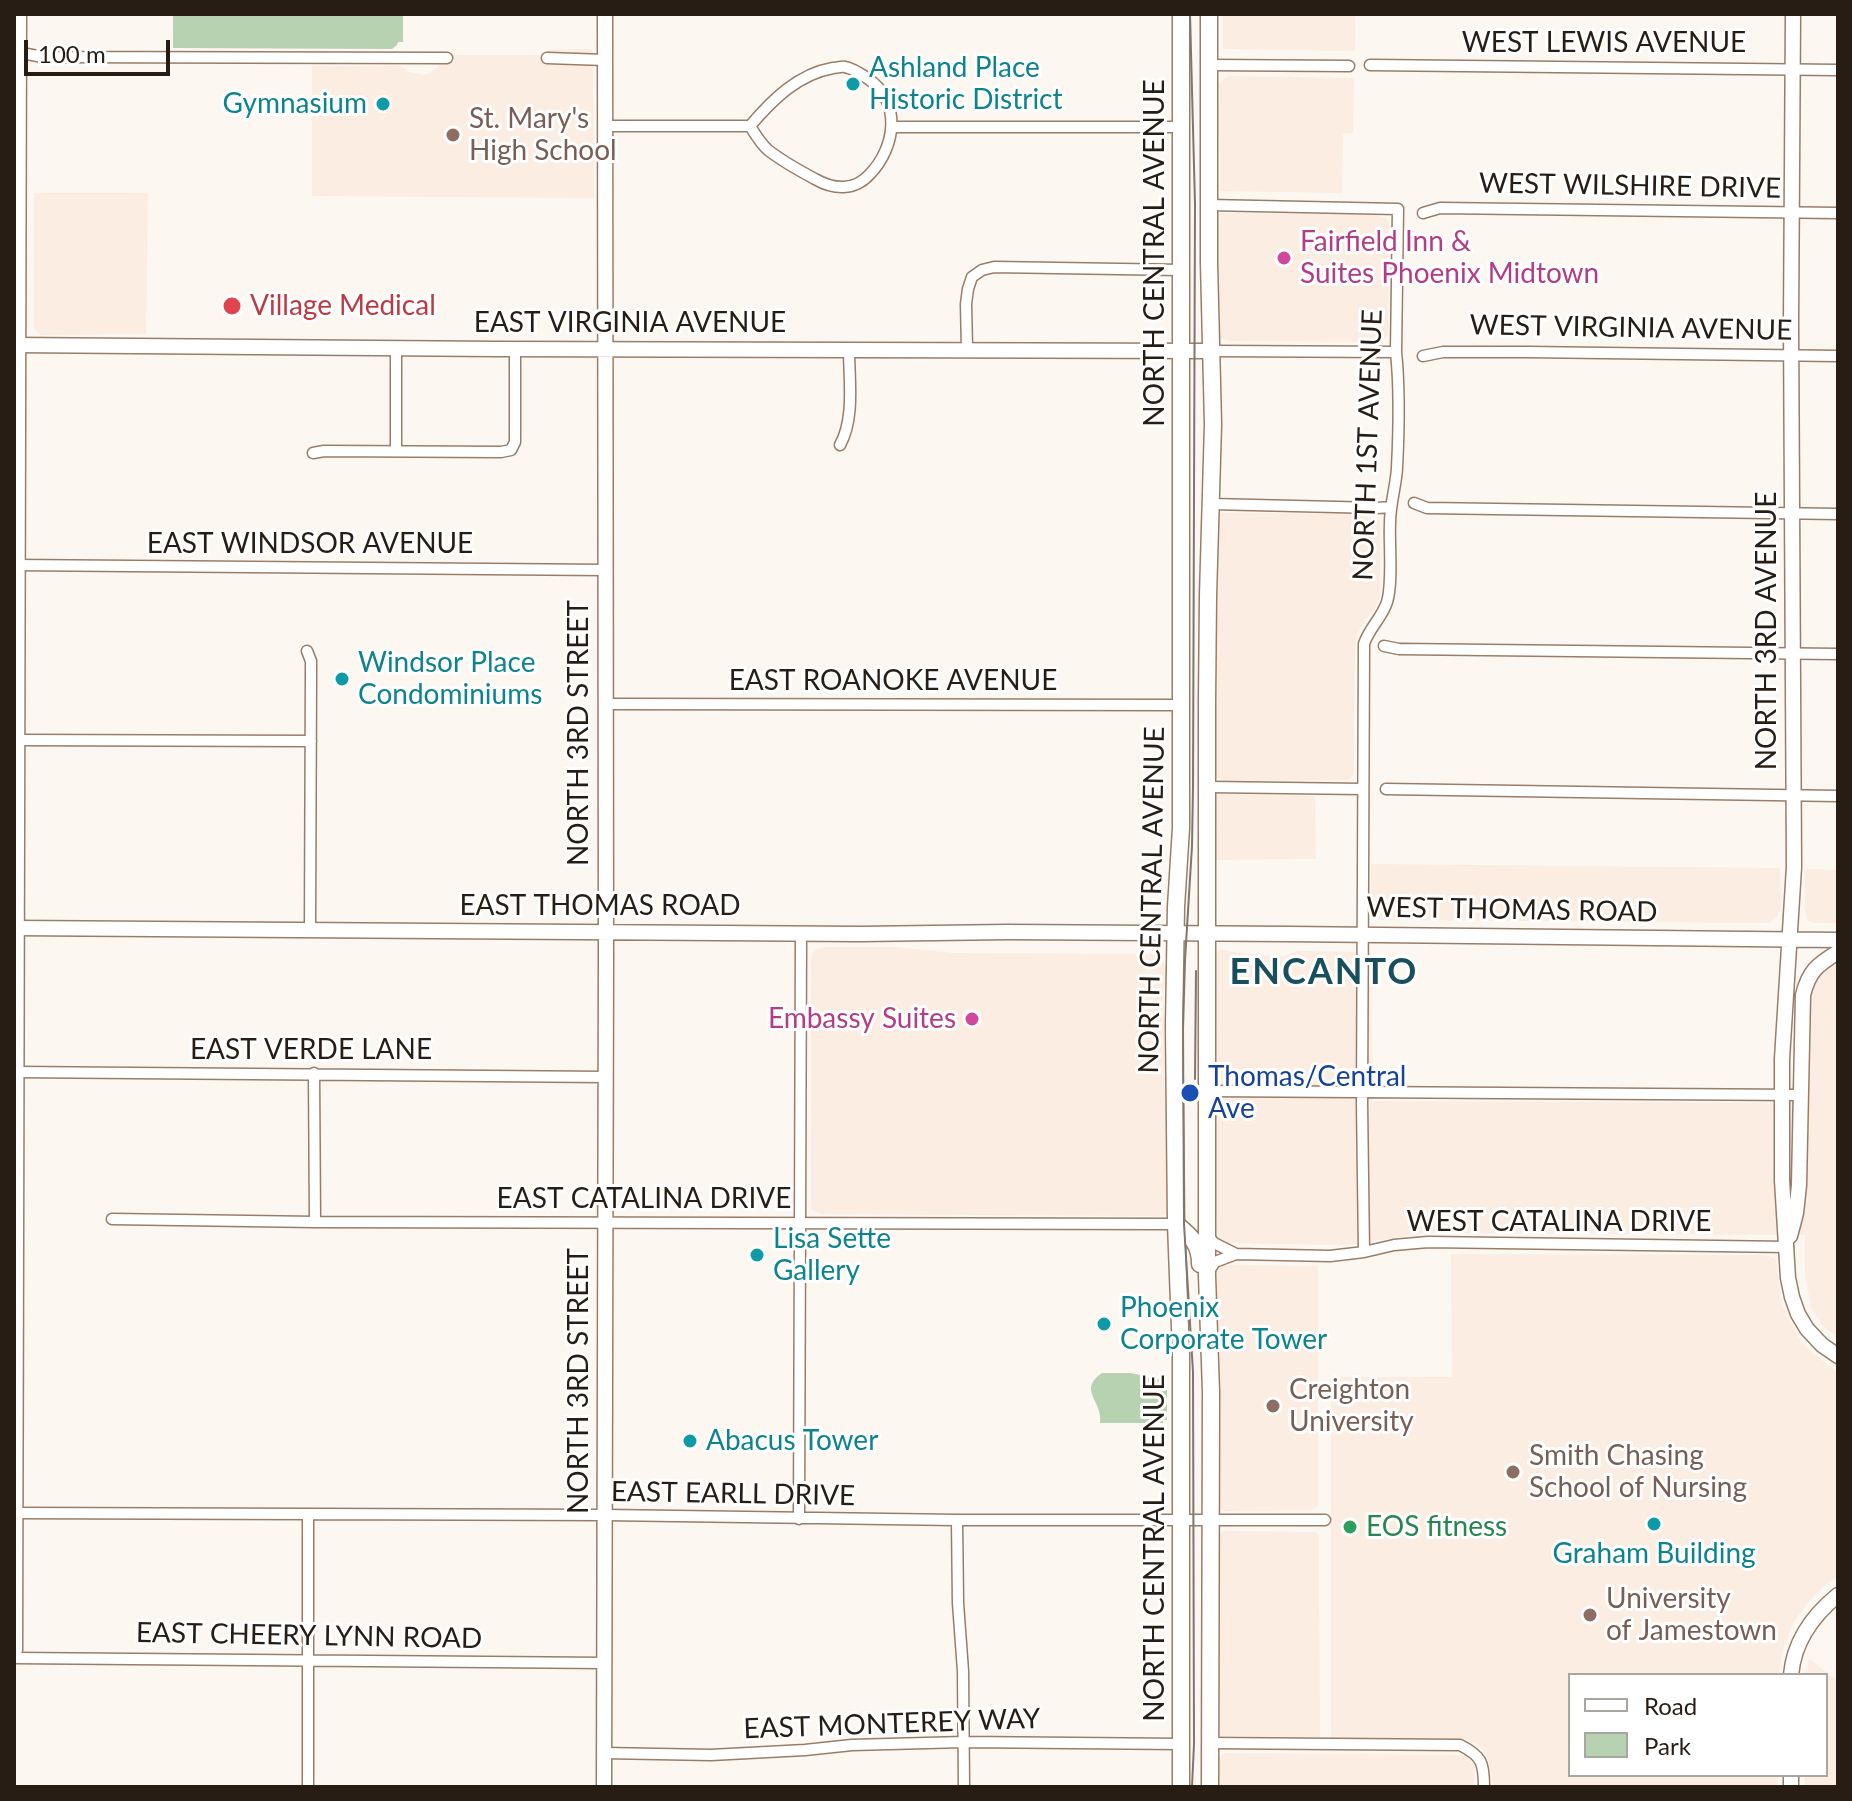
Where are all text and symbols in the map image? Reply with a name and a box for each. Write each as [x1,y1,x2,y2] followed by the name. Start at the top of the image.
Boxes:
[28,24,174,74] scale bar
[1462,26,1746,60] street label: WEST LEWIS AVENUE
[38,39,106,68] text: 100 m
[869,51,1063,117] place label: Ashland Place Historic District
[844,75,862,93] marker: Ashland Place Historic District
[1138,79,1172,427] street label: NORTH CENTRAL AVENUE
[223,87,367,121] place label: Gymnasium
[374,95,392,113] marker: Gymnasium
[469,102,617,168] place label: St. Mary's High School
[444,126,462,144] marker: St. Mary's High School
[1479,167,1781,205] street label: WEST WILSHIRE DRIVE
[1300,225,1599,291] place label: Fairfield Inn & Suites Phoenix Midtown
[1275,249,1293,267] marker: Fairfield Inn & Suites Phoenix Midtown
[250,289,436,323] place label: Village Medical
[221,295,243,317] marker: Village Medical
[474,306,786,340] street label: EAST VIRGINIA AVENUE
[1469,308,1793,348] street label: WEST VIRGINIA AVENUE
[1346,309,1390,581] street label: NORTH 1ST AVENUE
[1750,492,1784,770] street label: NORTH 3RD AVENUE
[147,527,473,561] street label: EAST WINDSOR AVENUE
[562,600,596,866] street label: NORTH 3RD STREET
[358,646,542,712] place label: Windsor Place Condominiums
[729,664,1057,698] street label: EAST ROANOKE AVENUE
[333,670,351,688] marker: Windsor Place Condominiums
[1132,726,1172,1074] street label: NORTH CENTRAL AVENUE
[459,889,741,923] street label: EAST THOMAS ROAD
[1366,891,1658,929] street label: WEST THOMAS ROAD
[1230,950,1418,994] district label: ENCANTO
[768,1002,956,1036] place label: Embassy Suites
[963,1010,981,1028] marker: Embassy Suites
[190,1033,432,1067] street label: EAST VERDE LANE
[1208,1060,1406,1126] place label: Thomas/Central Ave
[1179,1082,1201,1104] marker: Thomas/Central Ave
[497,1182,791,1216] street label: EAST CATALINA DRIVE
[1407,1205,1711,1239] street label: WEST CATALINA DRIVE
[773,1222,891,1288] place label: Lisa Sette Gallery
[748,1246,766,1264] marker: Lisa Sette Gallery
[562,1248,596,1514] street label: NORTH 3RD STREET
[1120,1291,1327,1357] place label: Phoenix Corporate Tower
[1095,1315,1113,1333] marker: Phoenix Corporate Tower
[1289,1373,1414,1439] place label: Creighton University
[1138,1374,1172,1722] street label: NORTH CENTRAL AVENUE
[1264,1397,1282,1415] marker: Creighton University
[706,1424,878,1458] place label: Abacus Tower
[681,1432,699,1450] marker: Abacus Tower
[1529,1439,1747,1505] place label: Smith Chasing School of Nursing
[1504,1463,1522,1481] marker: Smith Chasing School of Nursing
[611,1475,855,1513] street label: EAST EARLL DRIVE
[1366,1510,1507,1544] place label: EOS fitness
[1645,1515,1663,1533] marker: Graham Building
[1341,1518,1359,1536] marker: EOS fitness
[1552,1537,1756,1571] place label: Graham Building
[1606,1582,1777,1648] place label: University of Jamestown
[1581,1606,1599,1624] marker: University of Jamestown
[136,1616,482,1656] street label: EAST CHEERY LYNN ROAD
[1568,1673,1828,1777] legend
[1644,1691,1697,1720] text: Road
[743,1702,1041,1746] street label: EAST MONTEREY WAY
[1644,1731,1691,1760] text: Park

